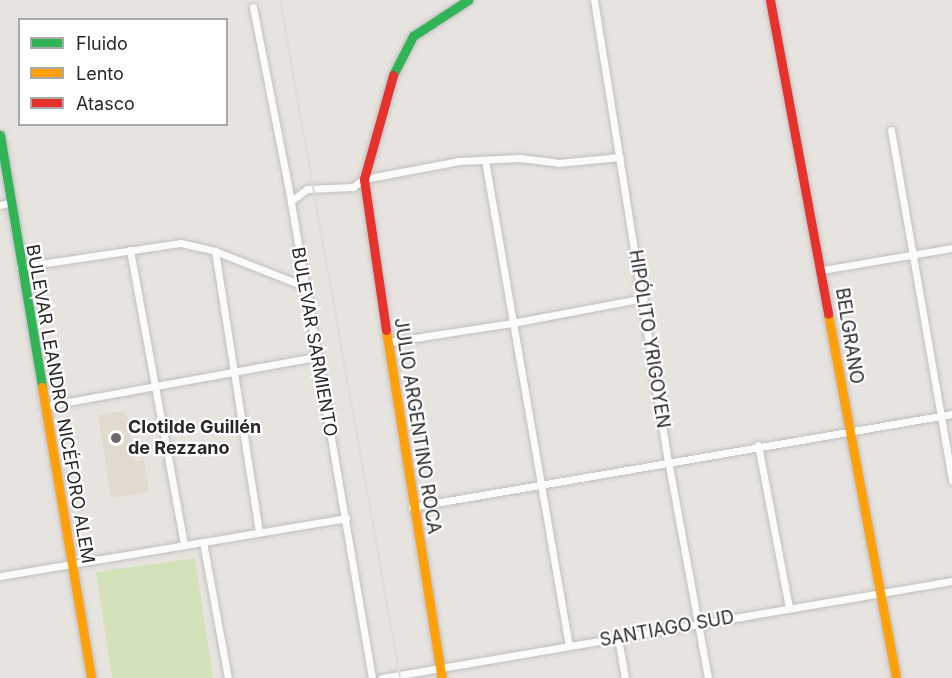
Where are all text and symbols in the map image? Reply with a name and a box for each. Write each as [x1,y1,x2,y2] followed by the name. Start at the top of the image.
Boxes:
[18,18,228,126] legend
[76,33,128,54] text: Fluido
[76,63,124,84] text: Lento
[76,93,135,114] text: Atasco
[21,243,99,565] street label: BULEVAR LEANDRO NICÉFORO ALEM
[287,245,341,439] street label: BULEVAR SARMIENTO
[624,248,674,430] street label: HIPÓLITO YRIGOYEN
[831,286,867,386] street label: BELGRANO
[389,316,445,536] street label: JULIO ARGENTINO ROCA
[128,417,261,460] place label: Clotilde Guillén de Rezzano
[109,431,123,445] marker: Clotilde Guillén de Rezzano
[598,607,736,651] street label: SANTIAGO SUD

